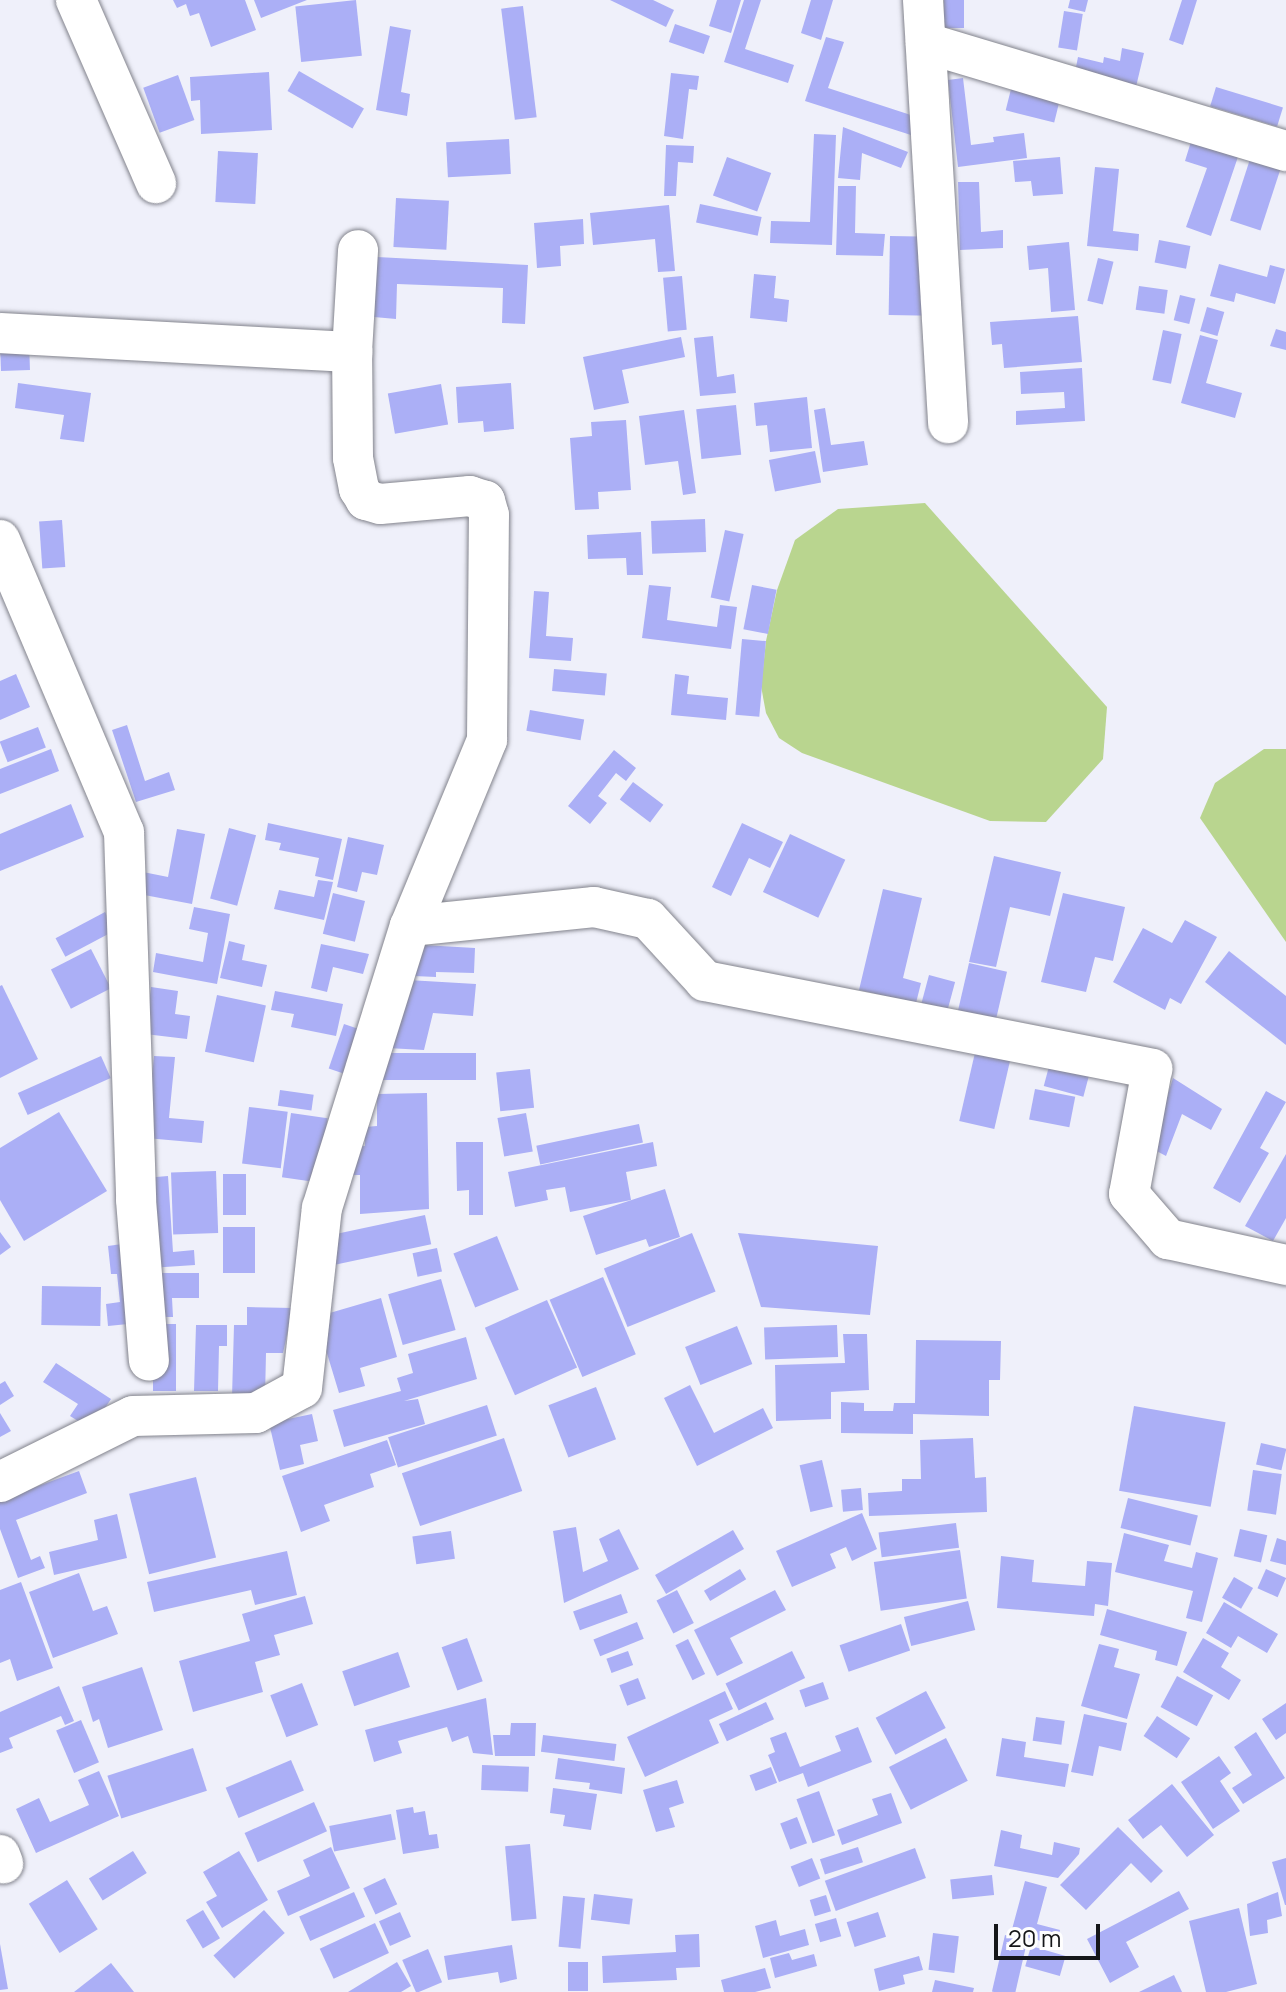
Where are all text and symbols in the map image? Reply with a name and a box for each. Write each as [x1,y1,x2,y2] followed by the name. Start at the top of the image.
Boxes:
[998,1908,1104,1958] scale bar
[1008,1921,1061,1954] text: 20 m

